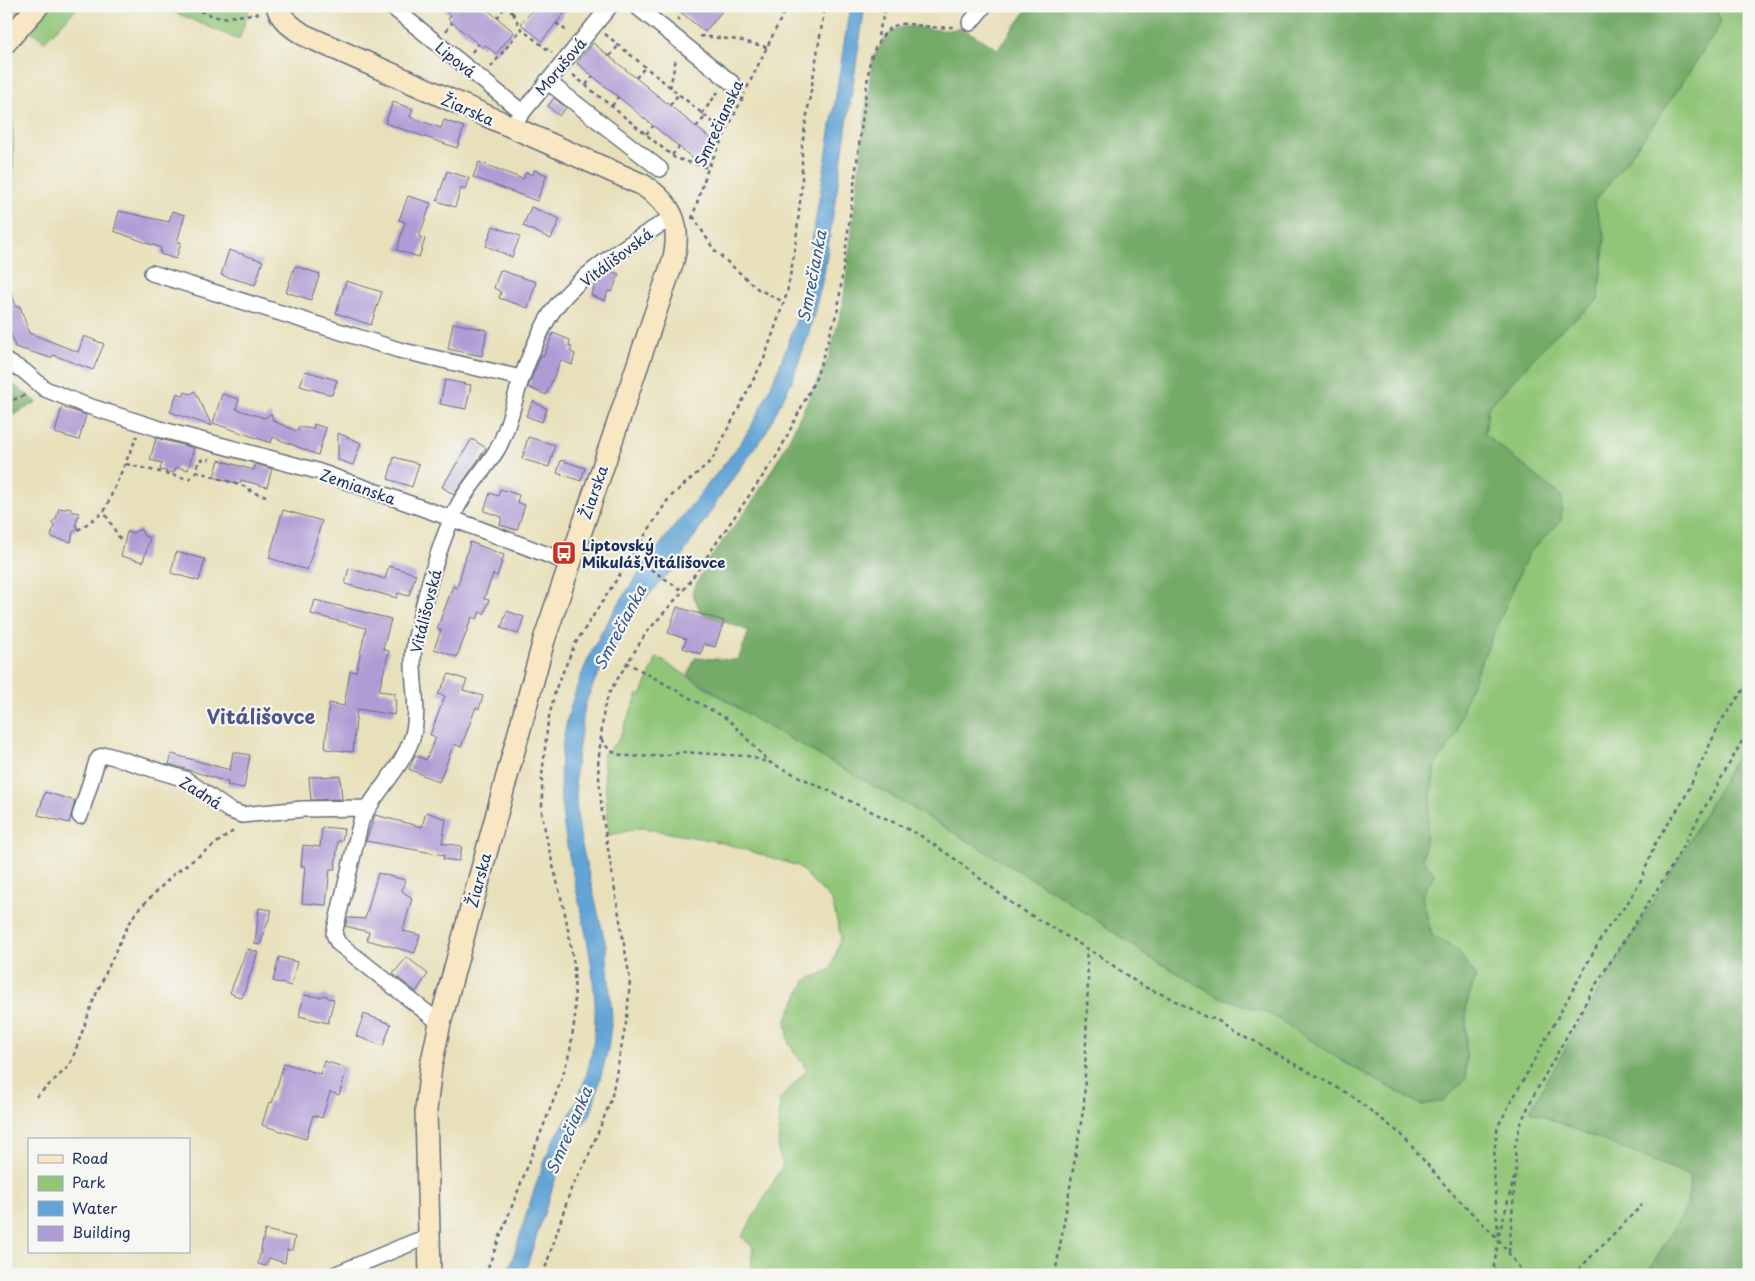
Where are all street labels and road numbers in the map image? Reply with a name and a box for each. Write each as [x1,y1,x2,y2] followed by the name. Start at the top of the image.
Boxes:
[529,31,592,100] street label: Morušová
[431,36,482,83] street label: Lipová
[688,75,748,170] street label: Smrečianska
[438,87,499,131] street label: Žiarska
[575,222,658,292] street label: Vitálišovská
[573,461,613,522] street label: Žiarska
[317,462,400,510] street label: Zemianska
[404,566,447,655] street label: Vitálišovská
[175,770,227,814] street label: Zadná
[460,850,496,910] street label: Žiarska

